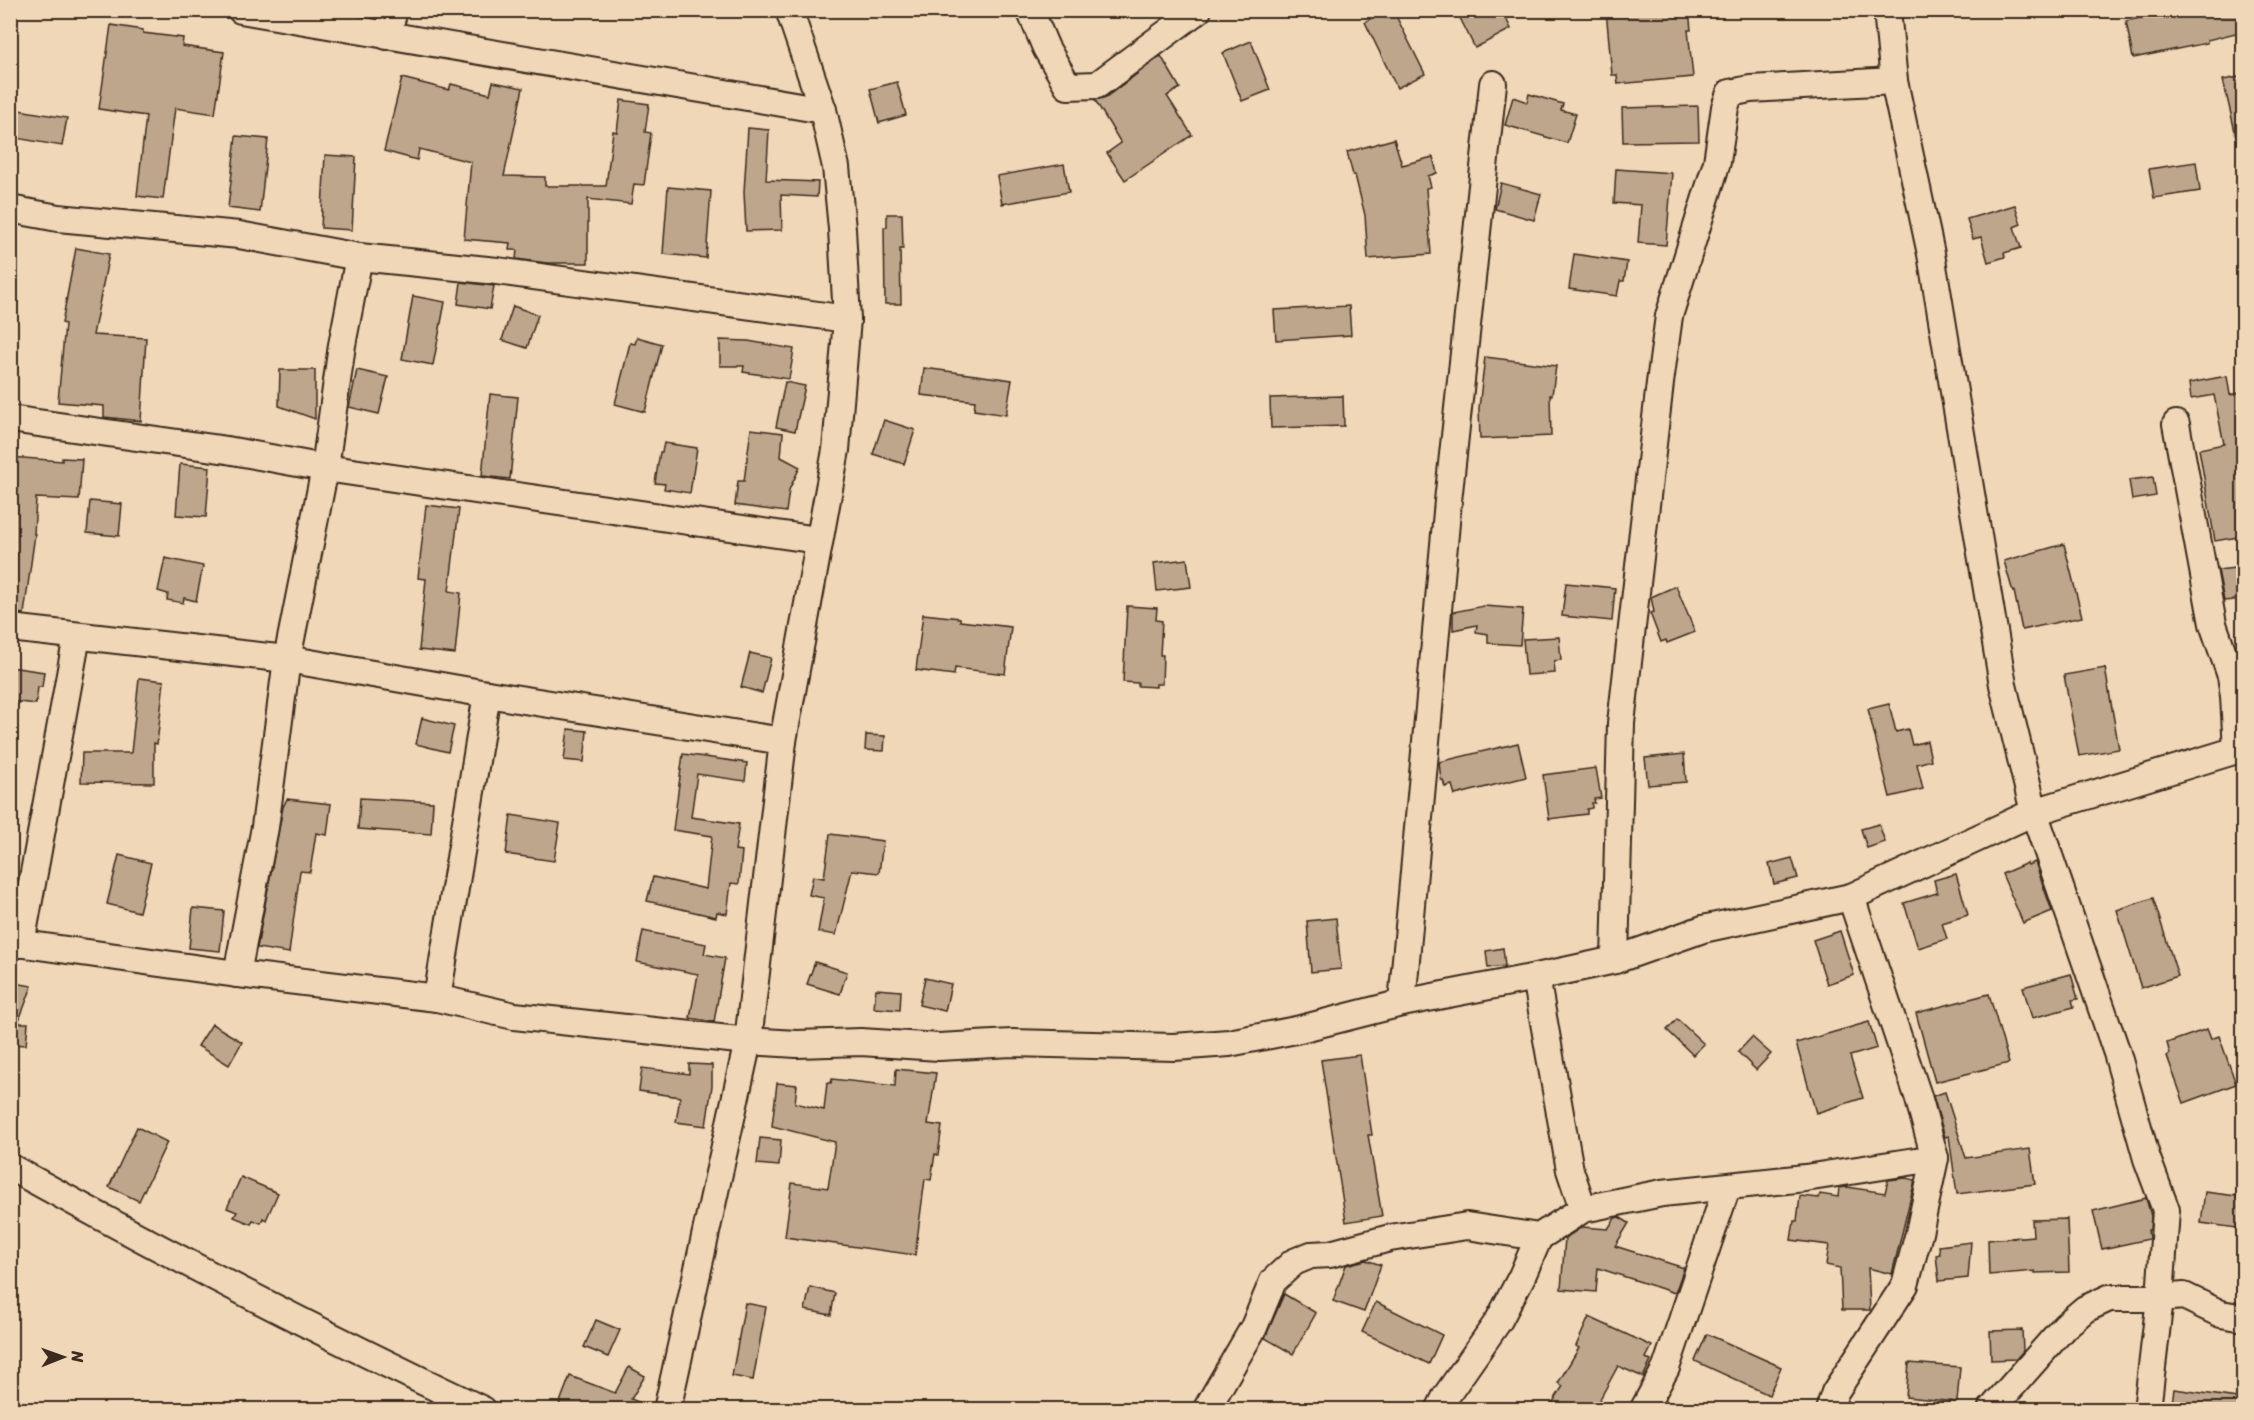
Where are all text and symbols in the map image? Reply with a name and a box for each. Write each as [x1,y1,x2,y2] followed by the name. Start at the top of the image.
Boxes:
[33,1327,93,1387] north arrow
[63,1350,92,1363] text: N

